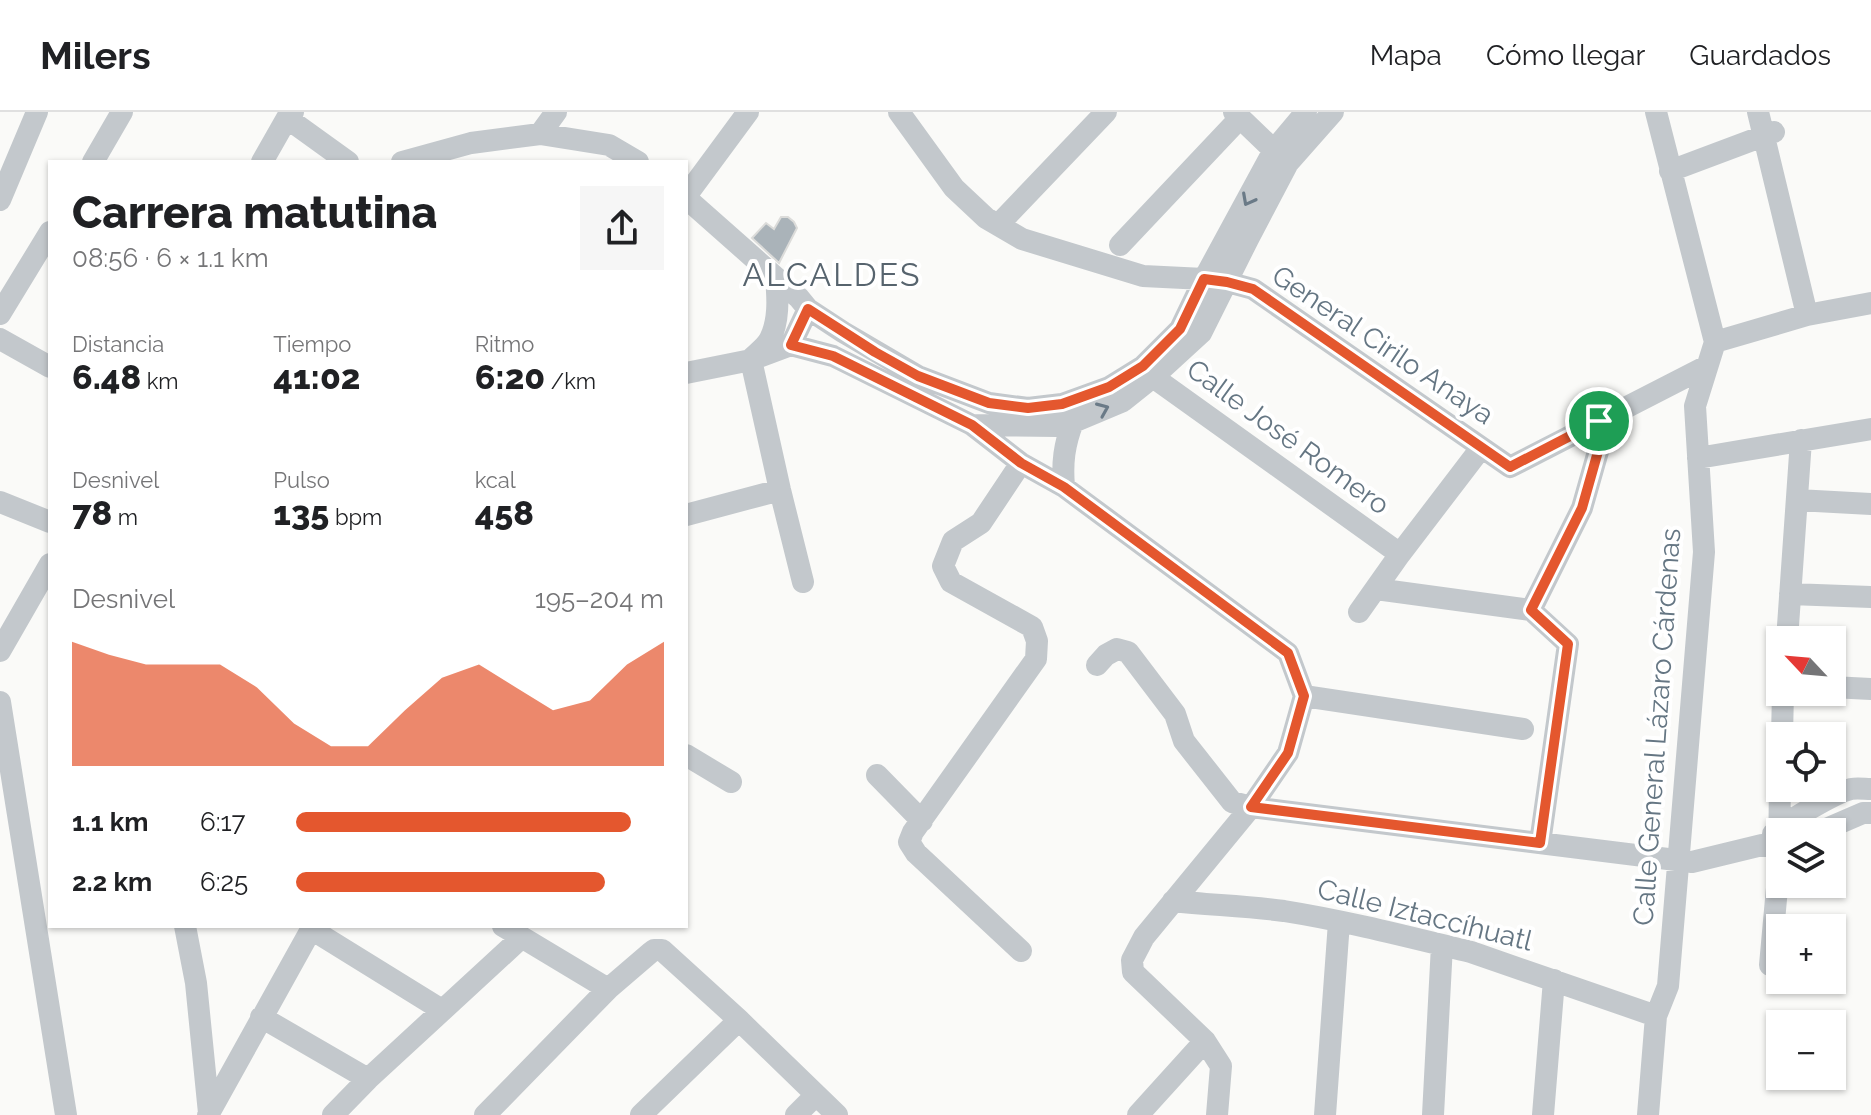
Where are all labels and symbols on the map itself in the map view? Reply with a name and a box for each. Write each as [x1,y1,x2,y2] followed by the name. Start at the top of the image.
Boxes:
[1242,191,1257,206] one-way arrow
[743,256,921,293] district label: ALCALDES
[1266,259,1500,431] street label: General Cirilo Anaya
[1180,352,1396,522] street label: Calle José Romero
[1565,387,1633,455] pin
[1095,403,1109,419] one-way arrow
[1627,527,1687,927] street label: Calle General Lázaro Cárdenas
[1766,626,1846,706] north arrow
[1314,872,1536,958] street label: Calle Iztaccíhuatl

